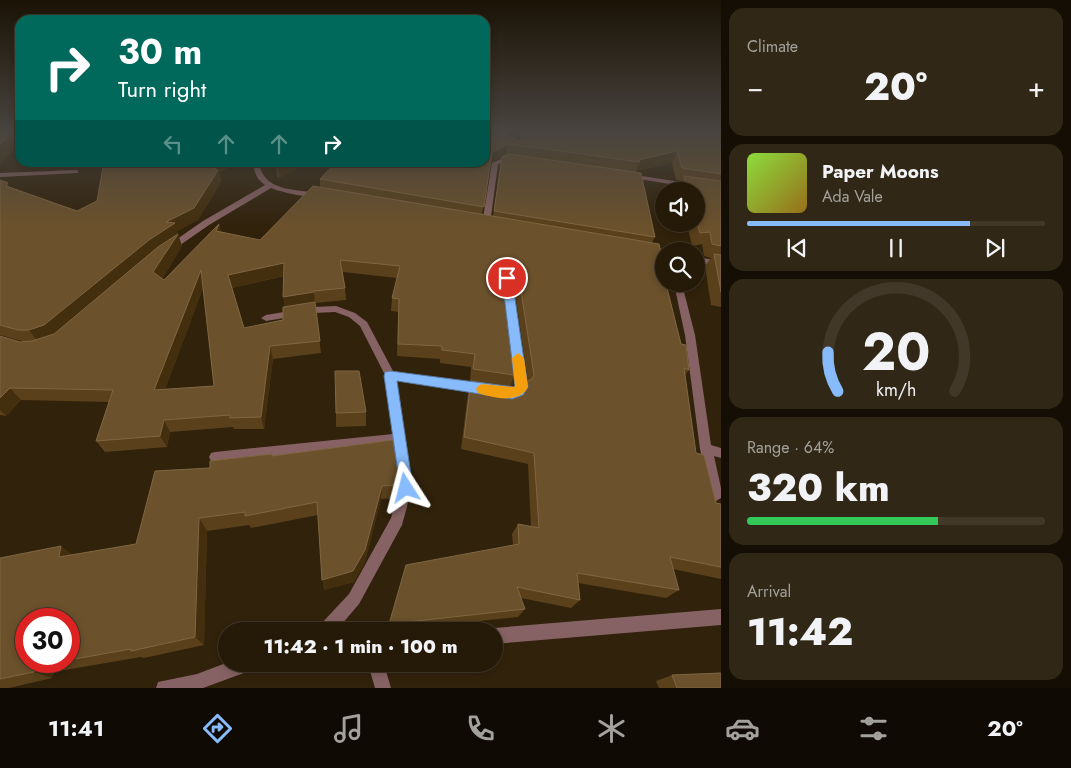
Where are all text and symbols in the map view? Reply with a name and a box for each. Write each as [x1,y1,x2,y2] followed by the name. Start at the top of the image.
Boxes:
[118,27,202,77] text: 30 m
[35,35,100,100] icon: right
[747,35,798,58] text: Climate
[864,59,927,114] text: 20°
[747,67,764,108] text: −
[1028,67,1045,108] text: +
[118,73,206,105] text: Turn right
[159,130,187,158] icon: left
[212,130,240,158] icon: ahead
[265,130,293,158] icon: ahead
[318,130,346,158] icon: right
[822,158,939,185] text: Paper Moons
[655,182,705,292] map controls
[655,182,705,232] button: sound
[822,185,883,208] text: Ada Vale
[783,234,811,262] icon: previous
[882,234,910,262] icon: pause
[981,234,1009,262] icon: next
[655,242,705,292] button: search
[486,257,528,299] pin
[493,264,521,292] icon: arrive
[862,314,930,390] text: 20
[876,377,916,403] text: km/h
[747,436,834,459] text: Range · 64%
[747,460,890,515] text: 320 km
[379,461,431,513] position arrow
[747,580,791,603] text: Arrival
[747,604,853,659] text: 11:42
[15,608,80,673] speed limit sign: 30
[264,633,457,660] text: 11:42 · 1 min · 100 m
[200,711,235,746] icon: directions
[331,711,366,746] icon: music
[463,711,498,746] icon: phone
[594,711,629,746] icon: climate
[725,711,760,746] icon: car
[856,711,891,746] icon: filters
[48,712,104,744] text: 11:41
[987,712,1023,744] text: 20°

